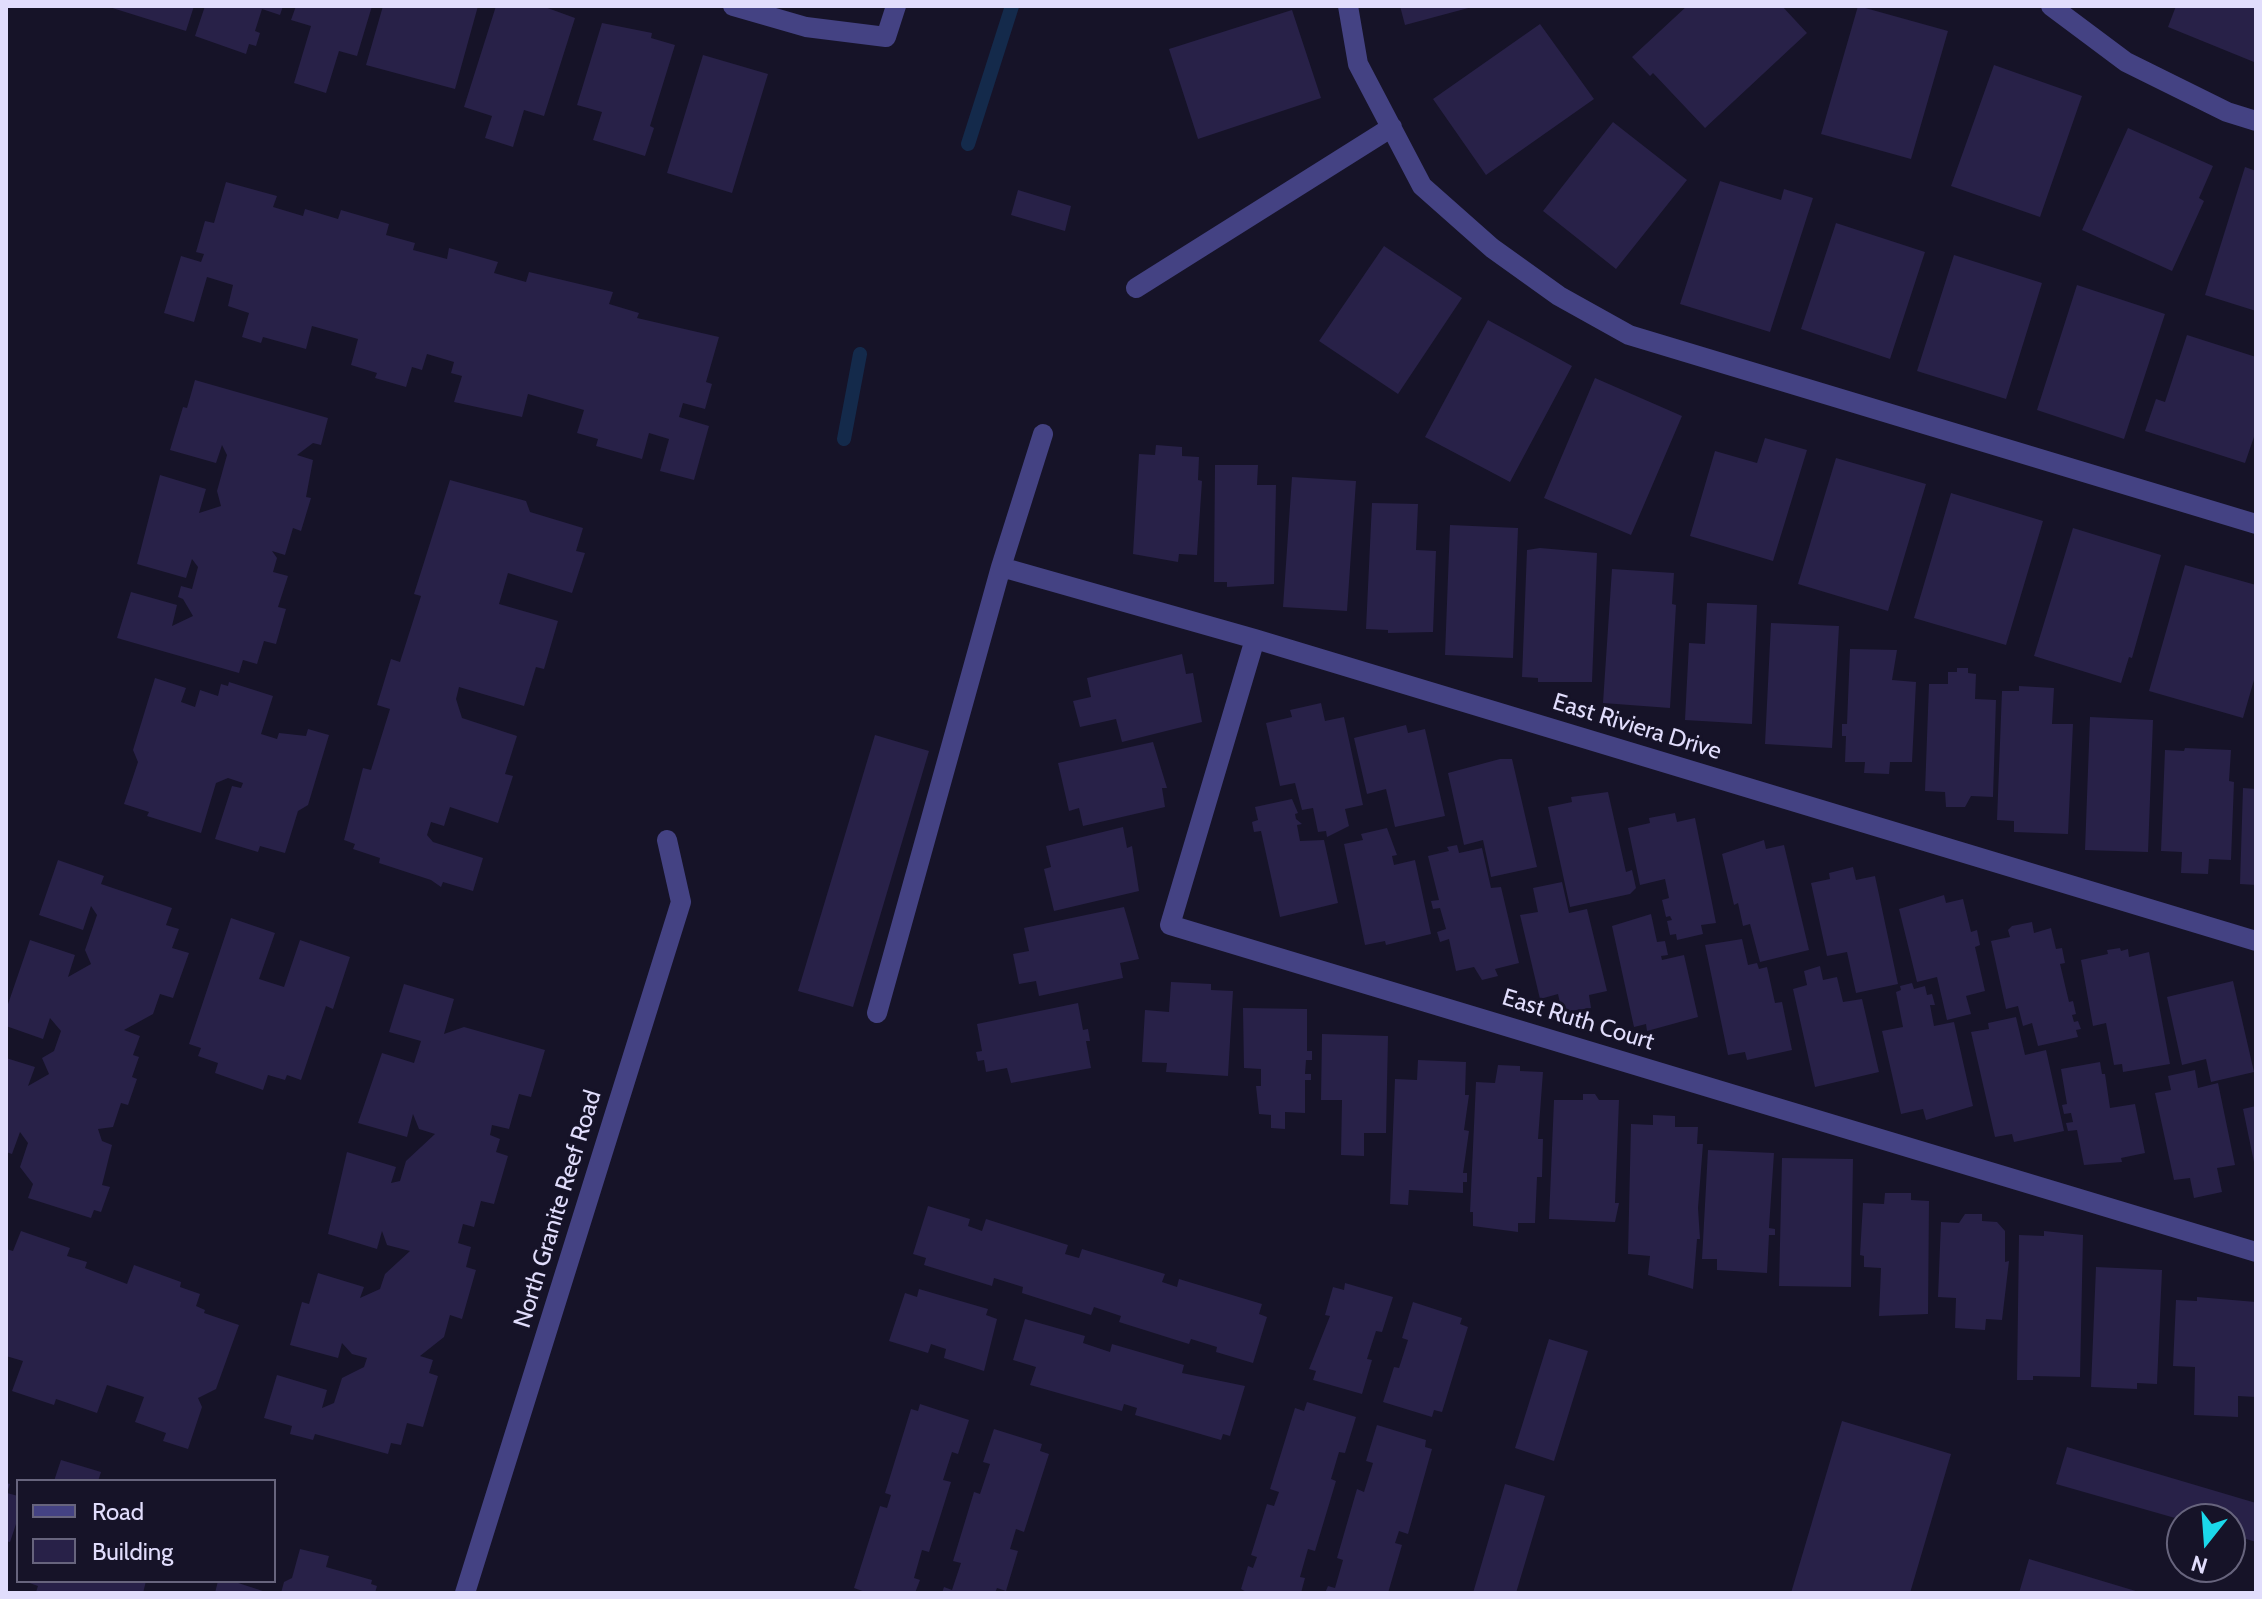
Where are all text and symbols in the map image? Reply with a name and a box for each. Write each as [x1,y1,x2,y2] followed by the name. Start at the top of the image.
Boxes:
[1549,688,1725,766] street label: East Riviera Drive
[1499,983,1657,1057] street label: East Ruth Court
[508,1087,608,1331] street label: North Granite Reef Road
[16,1479,276,1583] legend
[92,1497,144,1526] text: Road
[2166,1503,2246,1583] north arrow
[92,1537,173,1566] text: Building
[2188,1549,2211,1580] text: N

